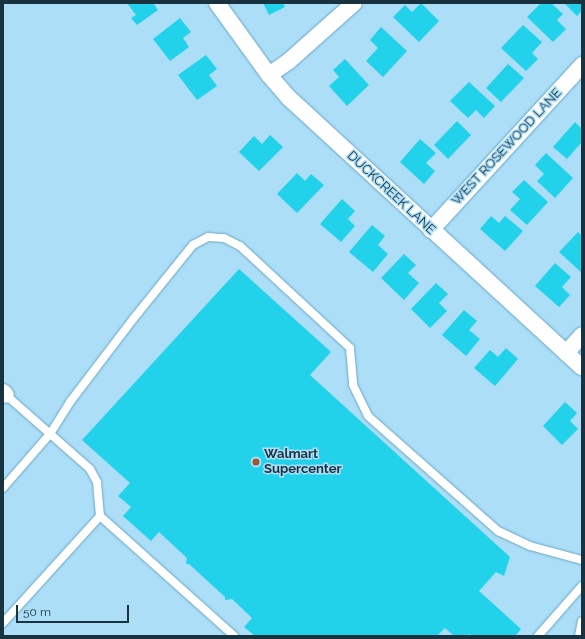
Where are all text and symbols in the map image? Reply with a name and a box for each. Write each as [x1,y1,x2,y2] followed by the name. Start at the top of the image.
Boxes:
[449,85,565,209] street label: WEST ROSEWOOD LANE
[344,148,438,238] street label: DUCKCREEK LANE
[264,447,342,478] place label: Walmart Supercenter
[251,457,261,467] marker: Walmart Supercenter
[18,597,131,623] scale bar
[23,605,51,619] text: 50 m

